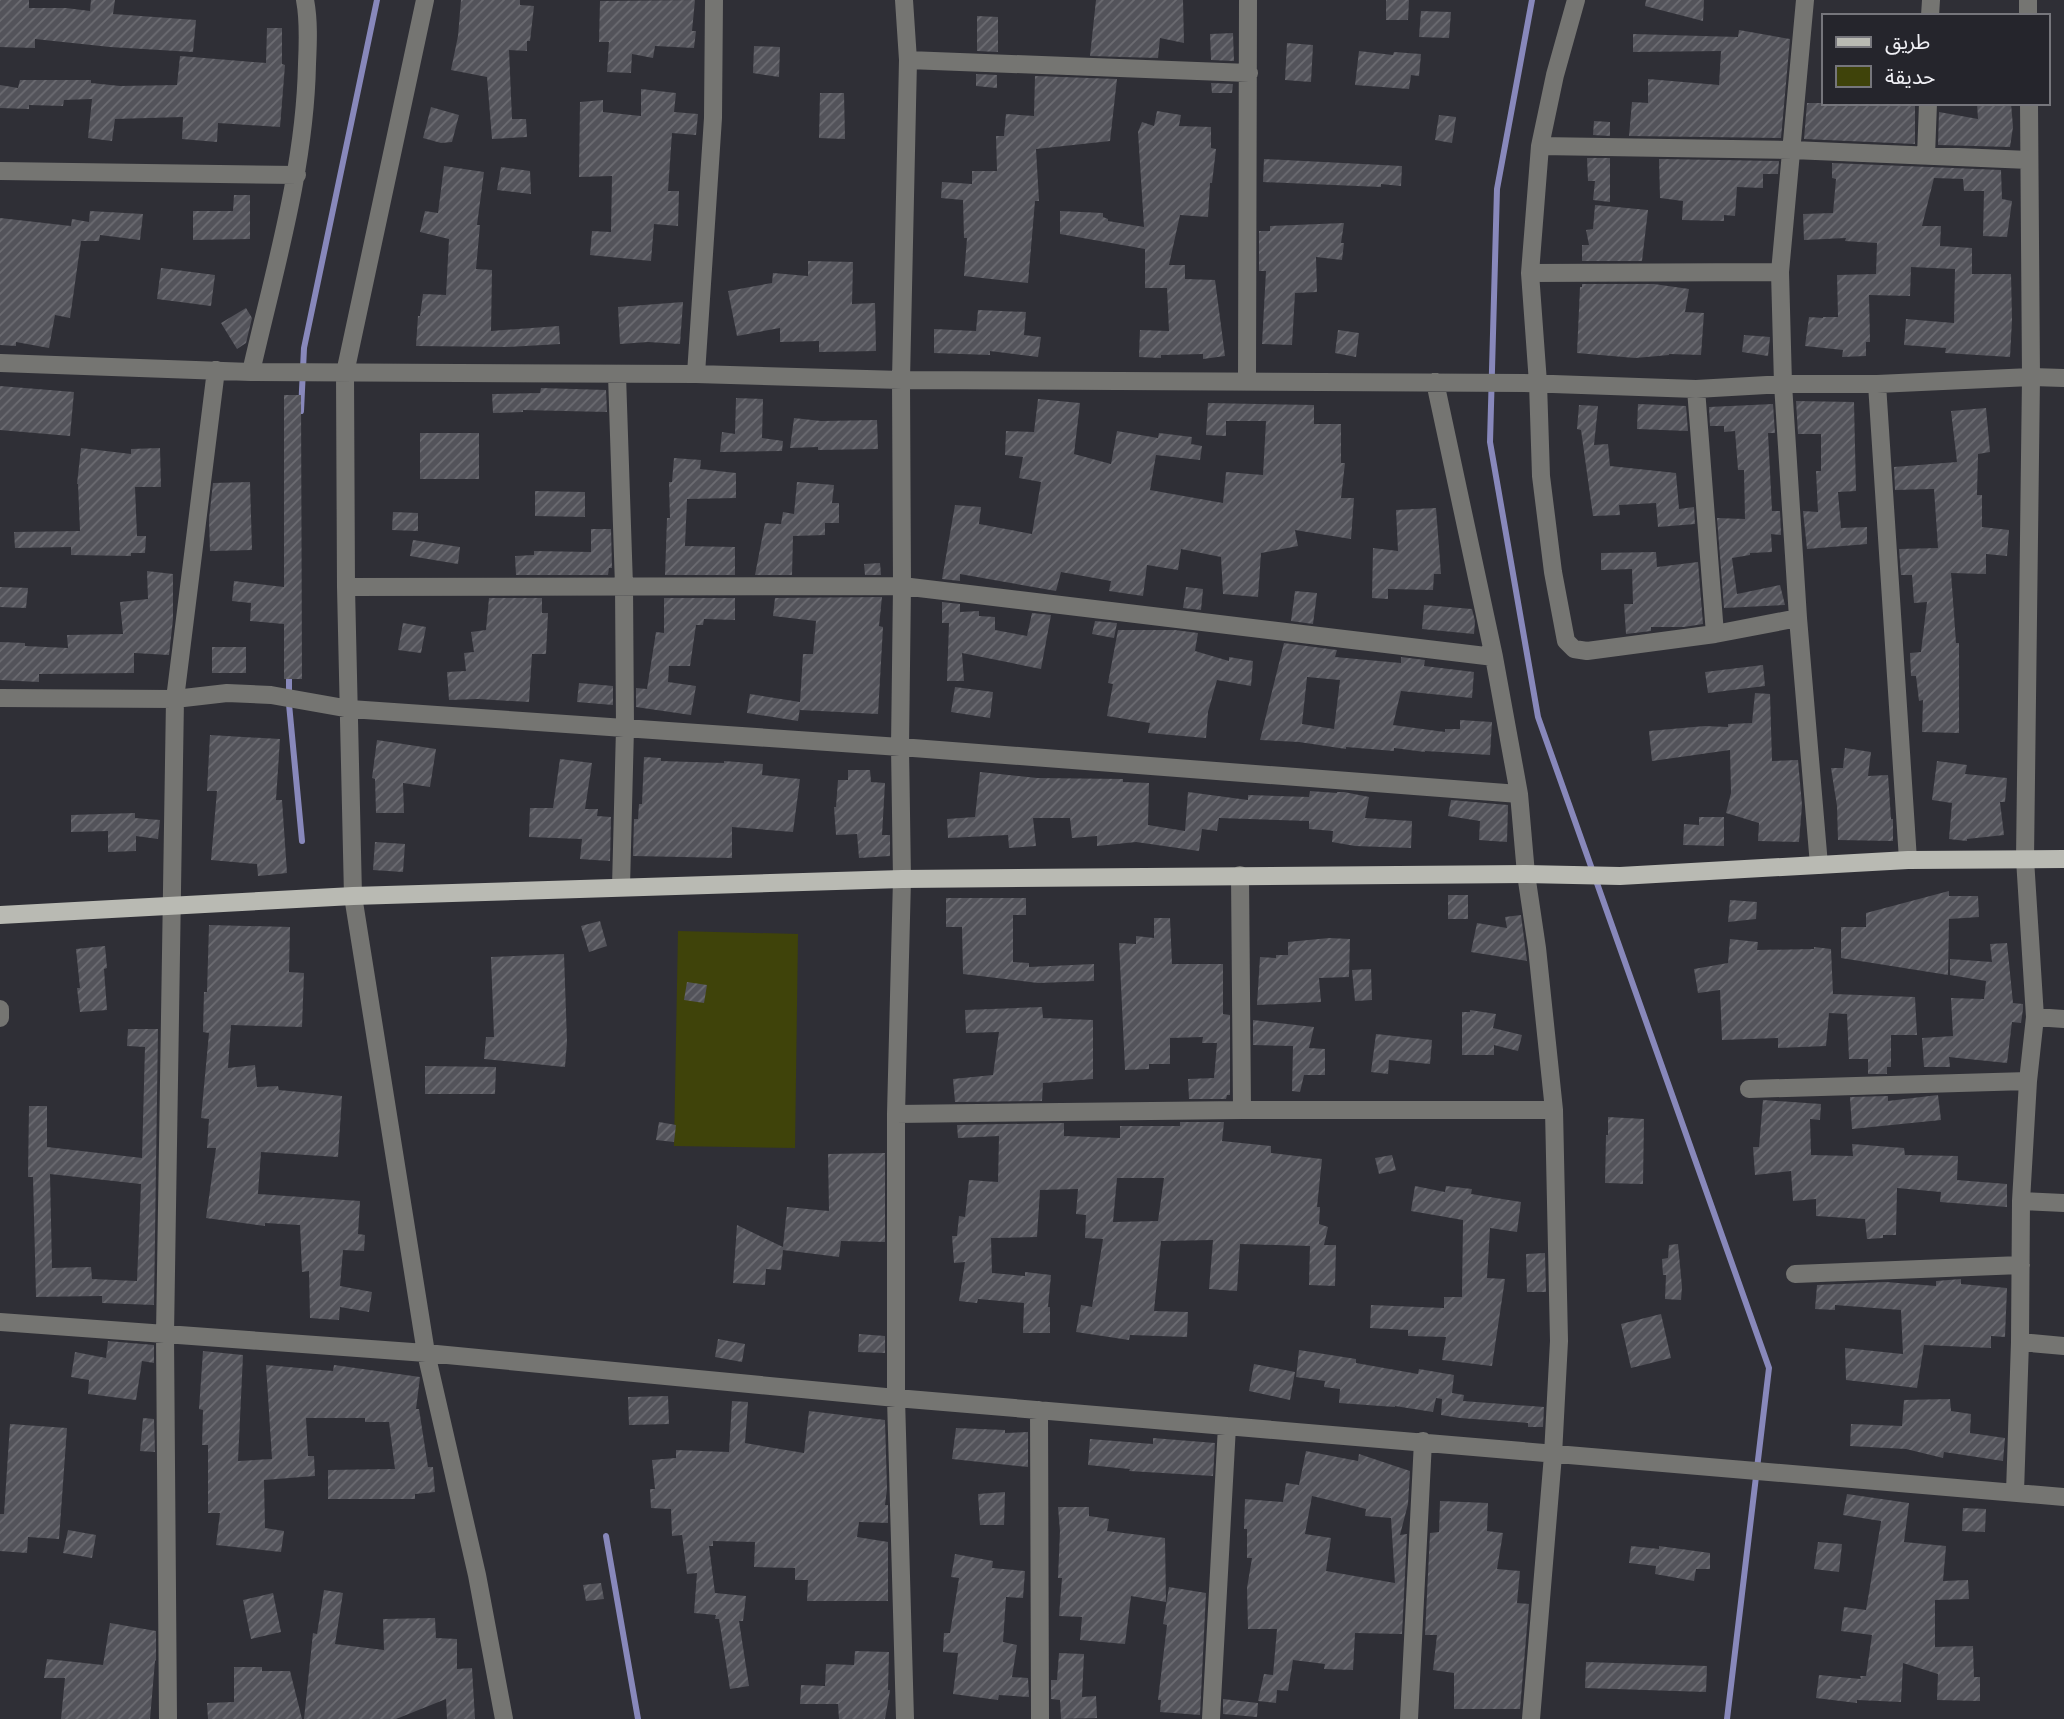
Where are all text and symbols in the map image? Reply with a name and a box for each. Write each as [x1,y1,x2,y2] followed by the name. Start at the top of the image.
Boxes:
[1822,14,2050,105] legend
[1885,27,1930,55] text: طريق
[1885,62,1935,90] text: حديقة

